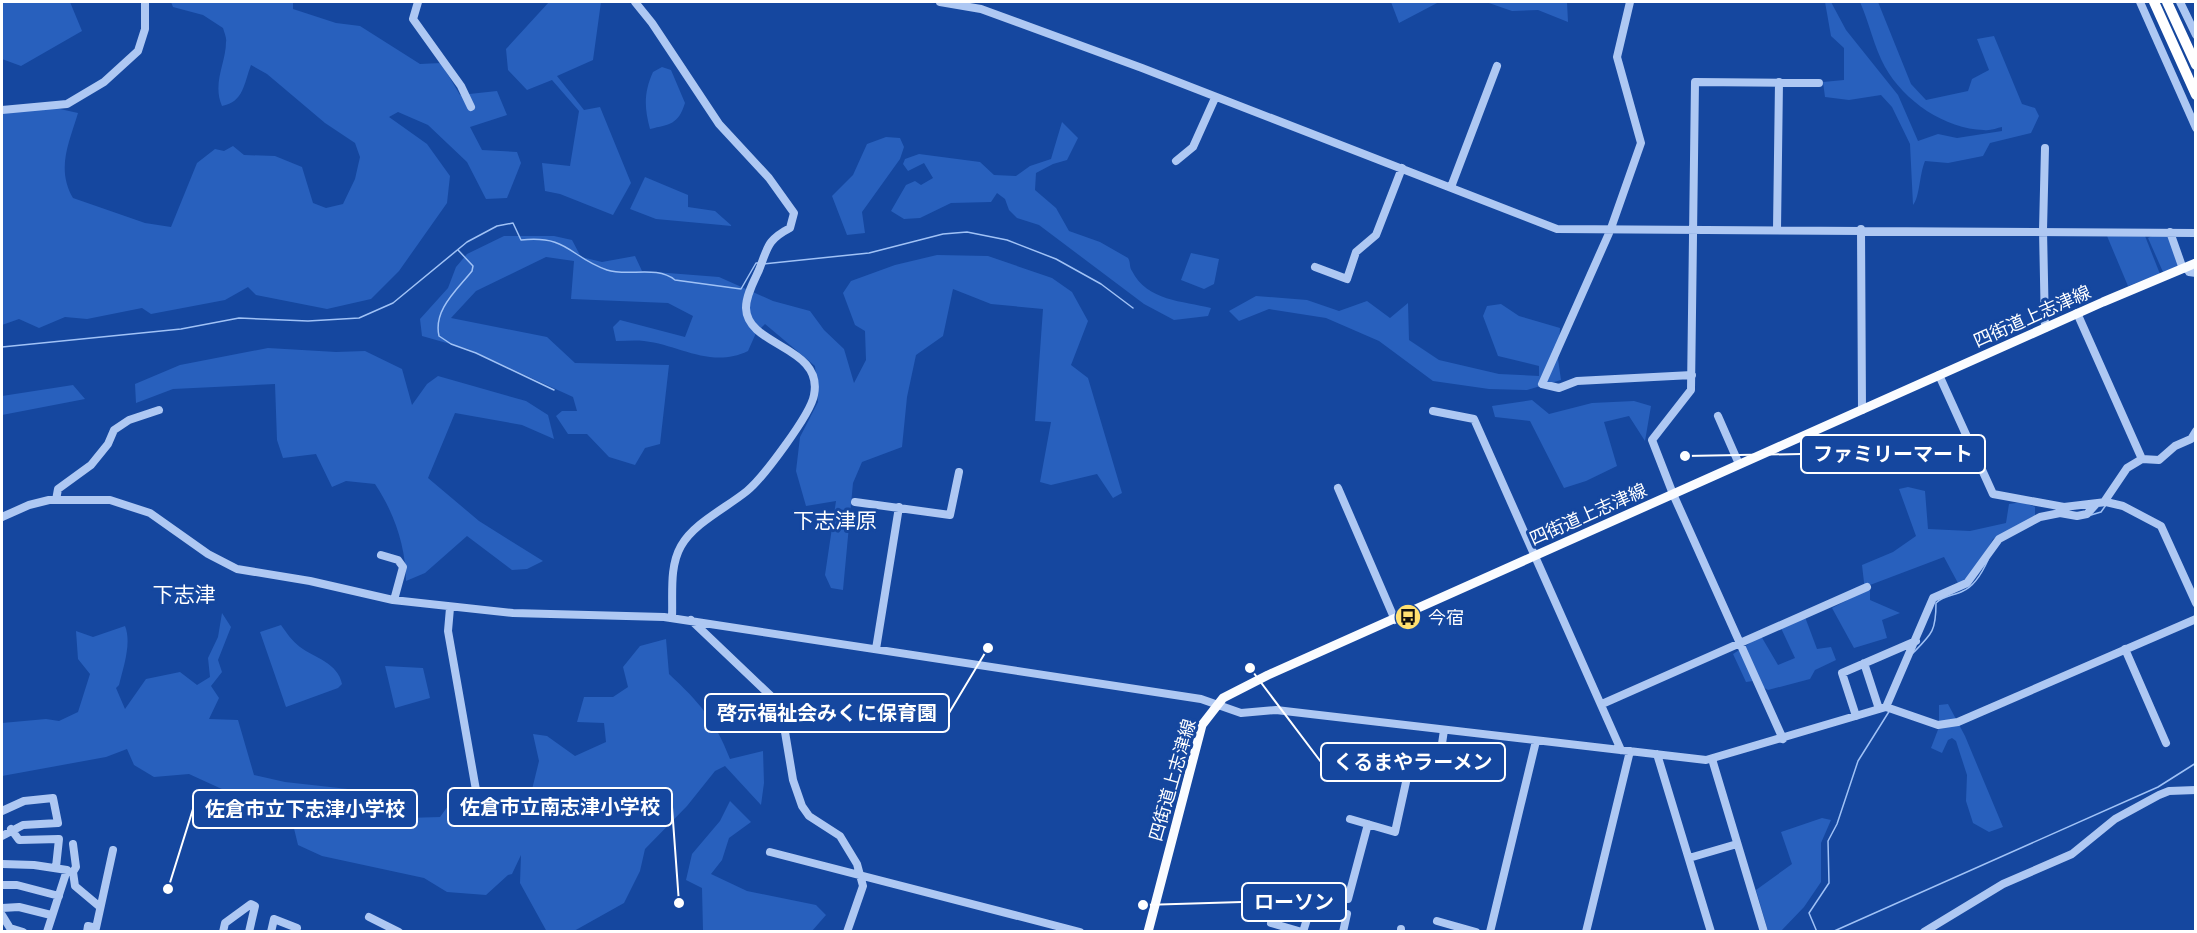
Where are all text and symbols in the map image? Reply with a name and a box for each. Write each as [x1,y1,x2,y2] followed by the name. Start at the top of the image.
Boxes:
[1970,280,2094,352] street label: 四街道上志津線
[1801,435,1985,473] callout: ファミリーマート
[1813,440,1973,467] text: ファミリーマート
[1526,478,1650,550] street label: 四街道上志津線
[793,506,877,534] district label: 下志津原
[153,580,216,608] district label: 下志津
[1393,602,1423,632] bus stop icon: 今宿
[1428,606,1464,629] place label: 今宿
[705,694,949,732] callout: 啓示福祉会みくに保育園
[717,699,937,726] text: 啓示福祉会みくに保育園
[1144,716,1200,844] street label: 四街道上志津線
[1321,743,1505,781] callout: くるまやラーメン
[1334,748,1492,775] text: くるまやラーメン
[448,788,672,826] callout: 佐倉市立南志津小学校
[193,790,417,828] callout: 佐倉市立下志津小学校
[460,793,660,820] text: 佐倉市立南志津小学校
[205,795,405,822] text: 佐倉市立下志津小学校
[1242,883,1346,921] callout: ローソン
[1254,888,1334,915] text: ローソン

